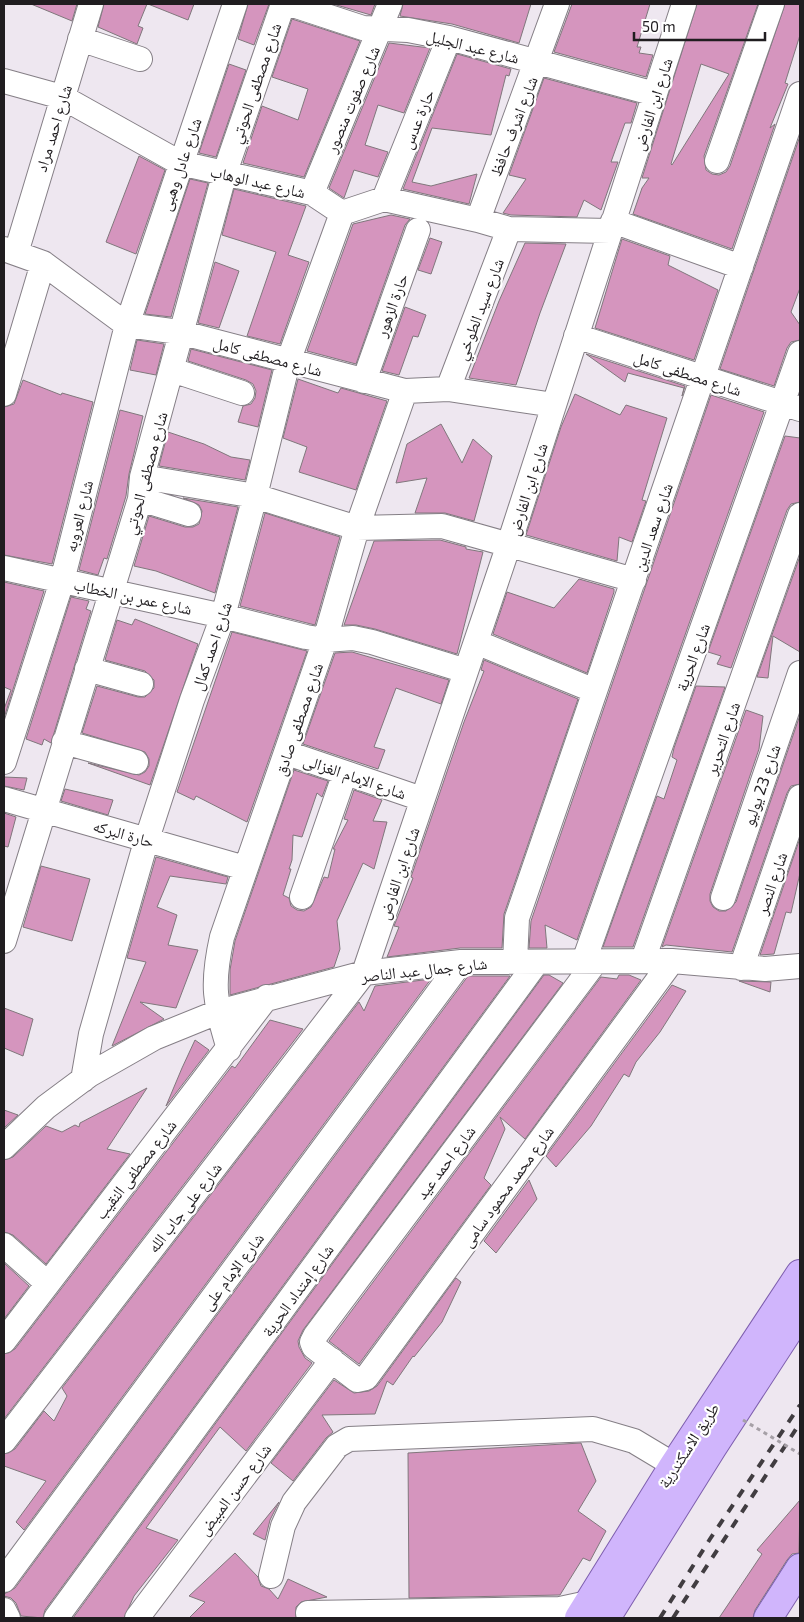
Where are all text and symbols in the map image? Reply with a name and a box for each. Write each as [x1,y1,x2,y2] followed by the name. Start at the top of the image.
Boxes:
[634,10,765,42] scale bar
[642,17,676,35] text: 50 m
[225,20,288,147] street label: شارع مصطفى الحوتي
[424,25,521,69] street label: شارع عبد الجليل
[321,43,385,157] street label: شارع صفوت منصور
[628,55,678,153] street label: شارع ابن الفارض
[485,73,543,179] street label: شارع اشرف حافظ
[31,82,77,174] street label: شارع احمد مراد
[397,87,439,152] street label: حارة عدس
[155,115,207,214] street label: شارع عادل وهبى
[208,161,307,203] street label: شارع عبد الوهاب
[451,255,511,364] street label: شارع سيد الطوخي
[370,271,412,341] street label: حارة الزهور
[211,332,325,382] street label: شارع مصطفى كامل
[631,347,744,401] street label: شارع مصطفى كامل
[119,410,174,538] street label: شارع مصطفى الحوتي
[503,440,553,538] street label: شارع ابن الفارض
[60,478,98,554] street label: شارع العروبه
[628,480,678,574] street label: شارع سعد الدين
[72,574,194,620] street label: شارع عمر بن الخطاب
[187,599,237,693] street label: شارع احمد كمال
[671,620,715,694] street label: شارع الحرية
[270,660,328,779] street label: شارع مصطفى صادق
[700,699,745,779] street label: شارع التحرير
[738,742,786,829] street label: شارع 23 يوليو
[301,750,409,804] street label: شارع الإمام الغزالى
[91,815,157,852] street label: حارة البركه
[373,824,425,922] street label: شارع ابن الفارض
[751,849,792,918] street label: شارع النصر
[359,953,488,987] street label: شارع جمال عبد الناصر
[90,1115,181,1224] street label: شارع مصطفى النقيب
[411,1121,480,1204] street label: شارع احمد عيد
[457,1122,559,1251] street label: شارع محمد محمود سامى
[143,1158,227,1257] street label: شارع على جاب الله
[197,1229,269,1315] street label: شارع الإمام على
[257,1240,338,1341] street label: شارع إمتداد الحرية
[653,1399,724,1492] street label: طريق الاسكندرية
[193,1440,276,1540] street label: شارع حسن المبيض

